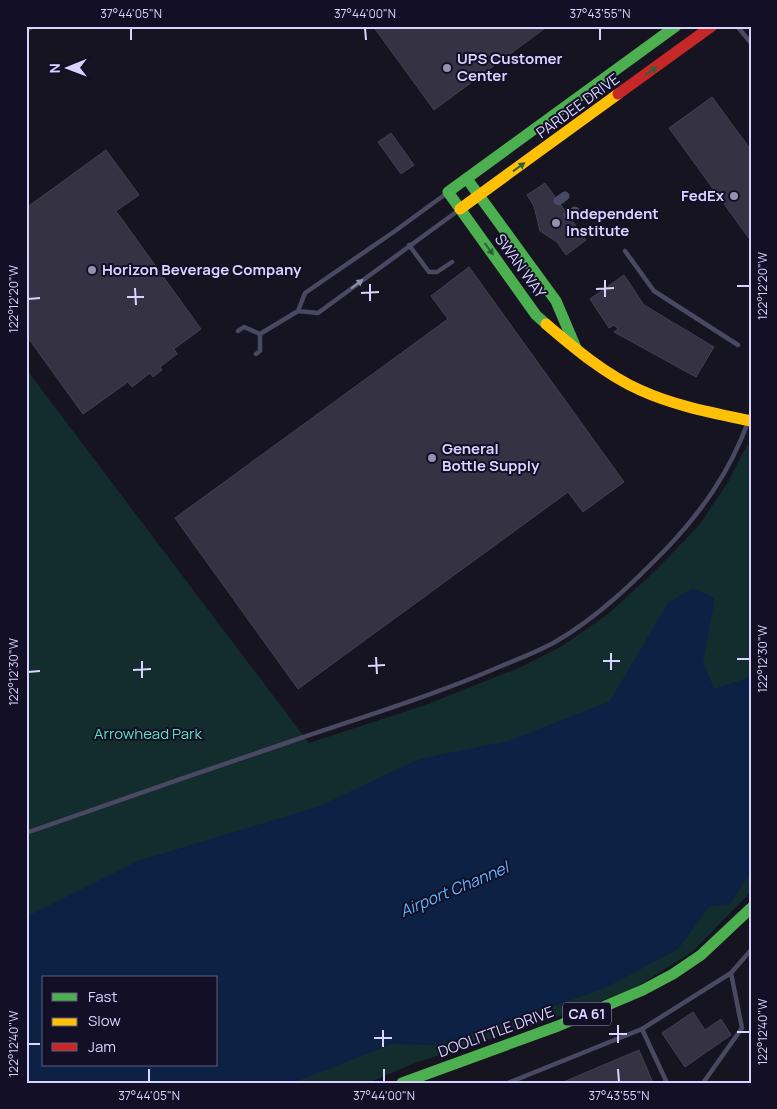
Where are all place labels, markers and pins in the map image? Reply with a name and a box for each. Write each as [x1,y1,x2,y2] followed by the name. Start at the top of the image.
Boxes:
[457,48,563,86] place label: UPS Customer Center
[441,62,453,74] marker: UPS Customer Center
[681,185,725,206] place label: FedEx
[728,190,740,202] marker: FedEx
[566,203,659,241] place label: Independent Institute
[550,217,562,229] marker: Independent Institute
[102,259,302,280] place label: Horizon Beverage Company
[86,264,98,276] marker: Horizon Beverage Company
[442,438,540,476] place label: General Bottle Supply
[426,452,438,464] marker: General Bottle Supply

